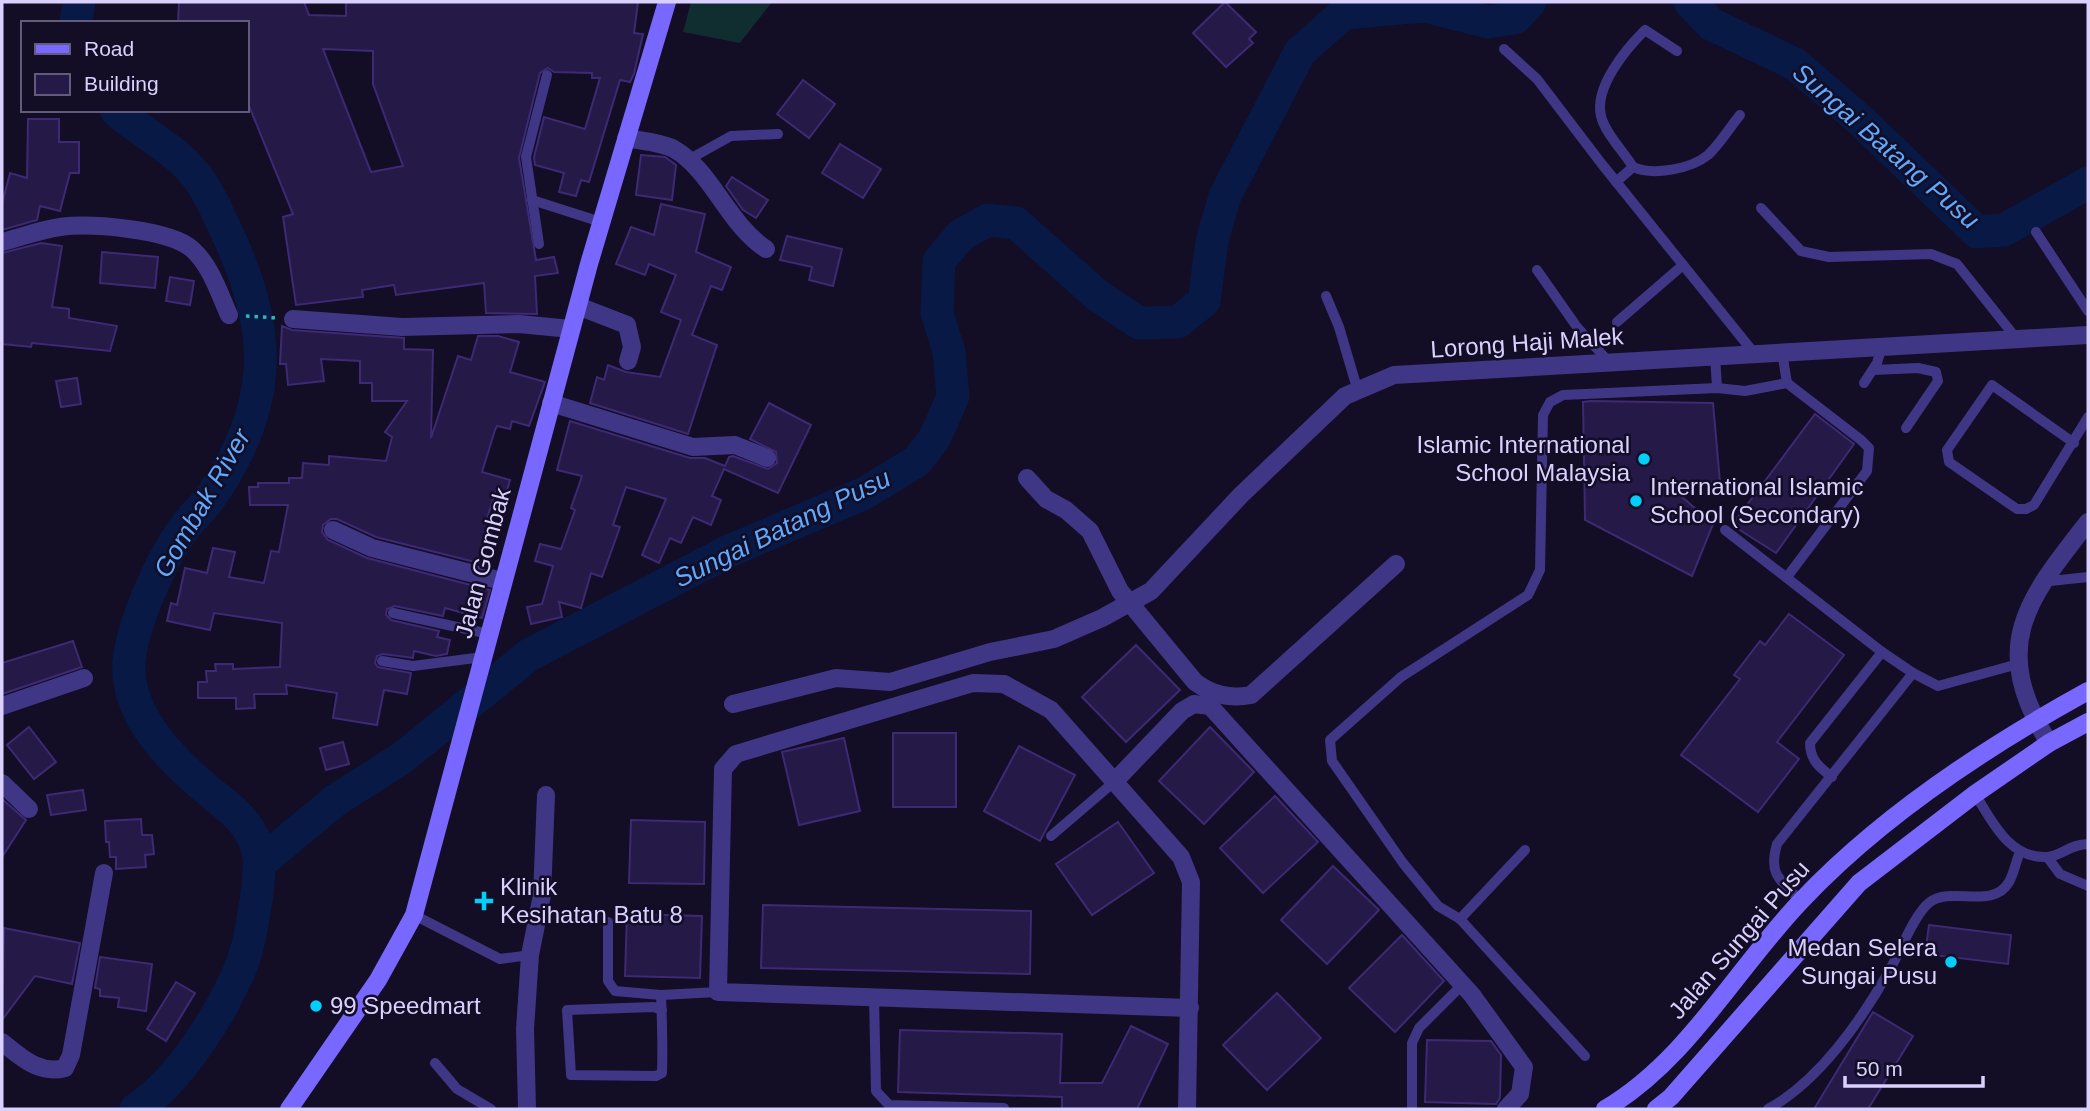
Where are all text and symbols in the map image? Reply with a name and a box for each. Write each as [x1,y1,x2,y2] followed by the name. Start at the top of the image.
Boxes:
[21,21,248,112] legend
[84,37,134,60] text: Road
[1787,57,1985,235] water label: Sungai Batang Pusu
[84,72,159,95] text: Building
[1430,322,1625,363] street label: Lorong Haji Malek
[147,422,257,582] water label: Gombak River
[1417,431,1631,486] place label: Islamic International School Malaysia
[1636,451,1652,467] marker: Islamic International School Malaysia
[669,463,895,593] water label: Sungai Batang Pusu
[1650,473,1863,528] place label: International Islamic School (Secondary)
[449,484,516,641] street label: Jalan Gombak
[1628,493,1644,509] marker: International Islamic School (Secondary)
[1663,855,1814,1024] street label: Jalan Sungai Pusu
[500,873,683,928] place label: Klinik Kesihatan Batu 8
[474,891,494,911] marker: Klinik Kesihatan Batu 8
[1788,934,1938,989] place label: Medan Selera Sungai Pusu
[1943,954,1959,970] marker: Medan Selera Sungai Pusu
[330,992,481,1019] place label: 99 Speedmart
[308,998,324,1014] marker: 99 Speedmart
[1845,1044,1983,1088] scale bar
[1856,1057,1903,1080] text: 50 m

